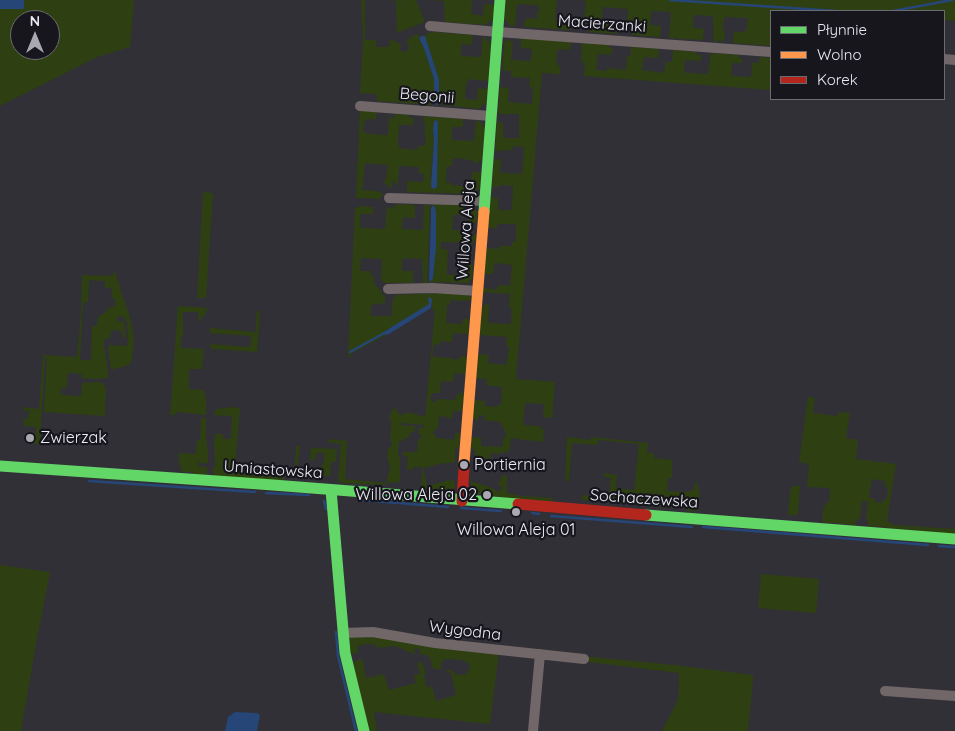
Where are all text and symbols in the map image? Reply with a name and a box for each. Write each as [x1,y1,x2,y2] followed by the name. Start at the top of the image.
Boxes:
[10,10,60,60] north arrow
[770,10,945,100] legend
[557,11,647,37] street label: Macierzanki
[30,12,40,30] text: N
[817,20,867,39] text: Płynnie
[817,45,862,64] text: Wolno
[817,70,858,89] text: Korek
[399,84,455,108] street label: Begonii
[453,180,479,280] street label: Willowa Aleja
[40,428,107,448] place label: Zwierzak
[24,432,36,444] marker: Zwierzak
[474,455,546,475] place label: Portiernia
[223,457,323,483] street label: Umiastowska
[458,459,470,471] marker: Portiernia
[355,485,477,505] place label: Willowa Aleja 02
[589,486,699,512] street label: Sochaczewska
[481,489,493,501] marker: Willowa Aleja 02
[510,506,522,518] marker: Willowa Aleja 01
[457,520,575,540] place label: Willowa Aleja 01
[428,617,502,645] street label: Wygodna

